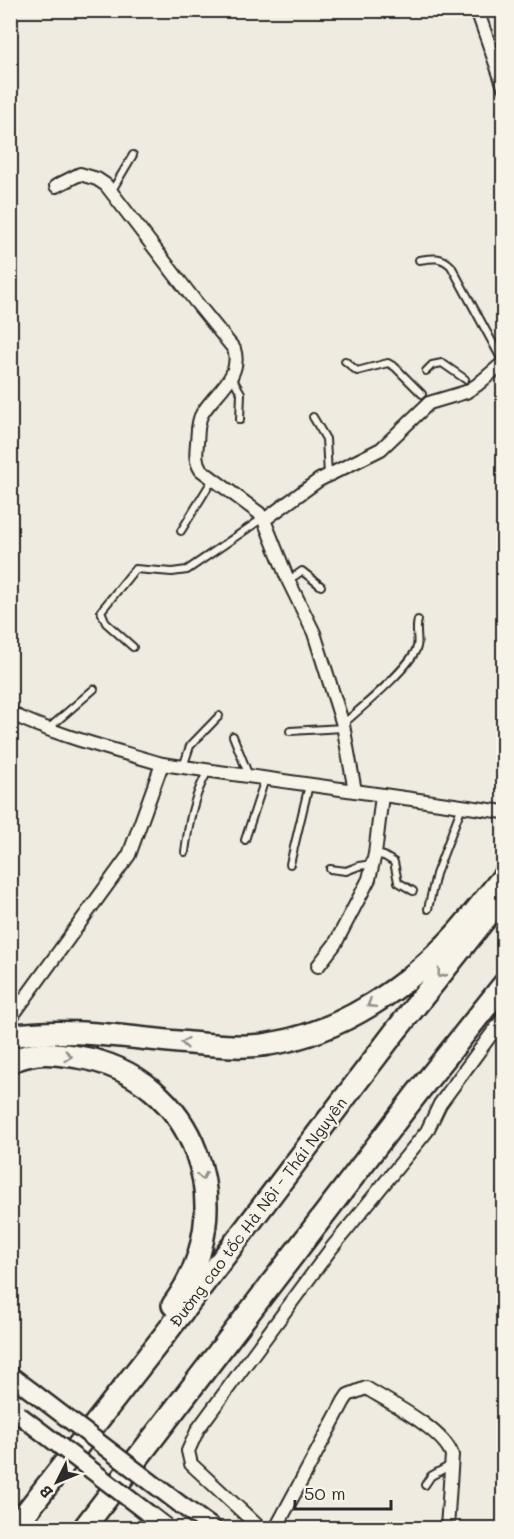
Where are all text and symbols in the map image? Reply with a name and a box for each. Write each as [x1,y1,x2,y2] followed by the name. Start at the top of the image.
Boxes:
[437,967,448,978] one-way arrow
[367,996,377,1008] one-way arrow
[181,1037,190,1050] one-way arrow
[63,1049,73,1061] one-way arrow
[164,1093,351,1331] street label: Đường cao tốc Hà Nội - Thái Nguyên
[195,1171,208,1181] one-way arrow
[27,1452,87,1512] north arrow
[295,1473,391,1511] scale bar
[34,1481,57,1504] text: B
[304,1481,346,1505] text: 50 m

